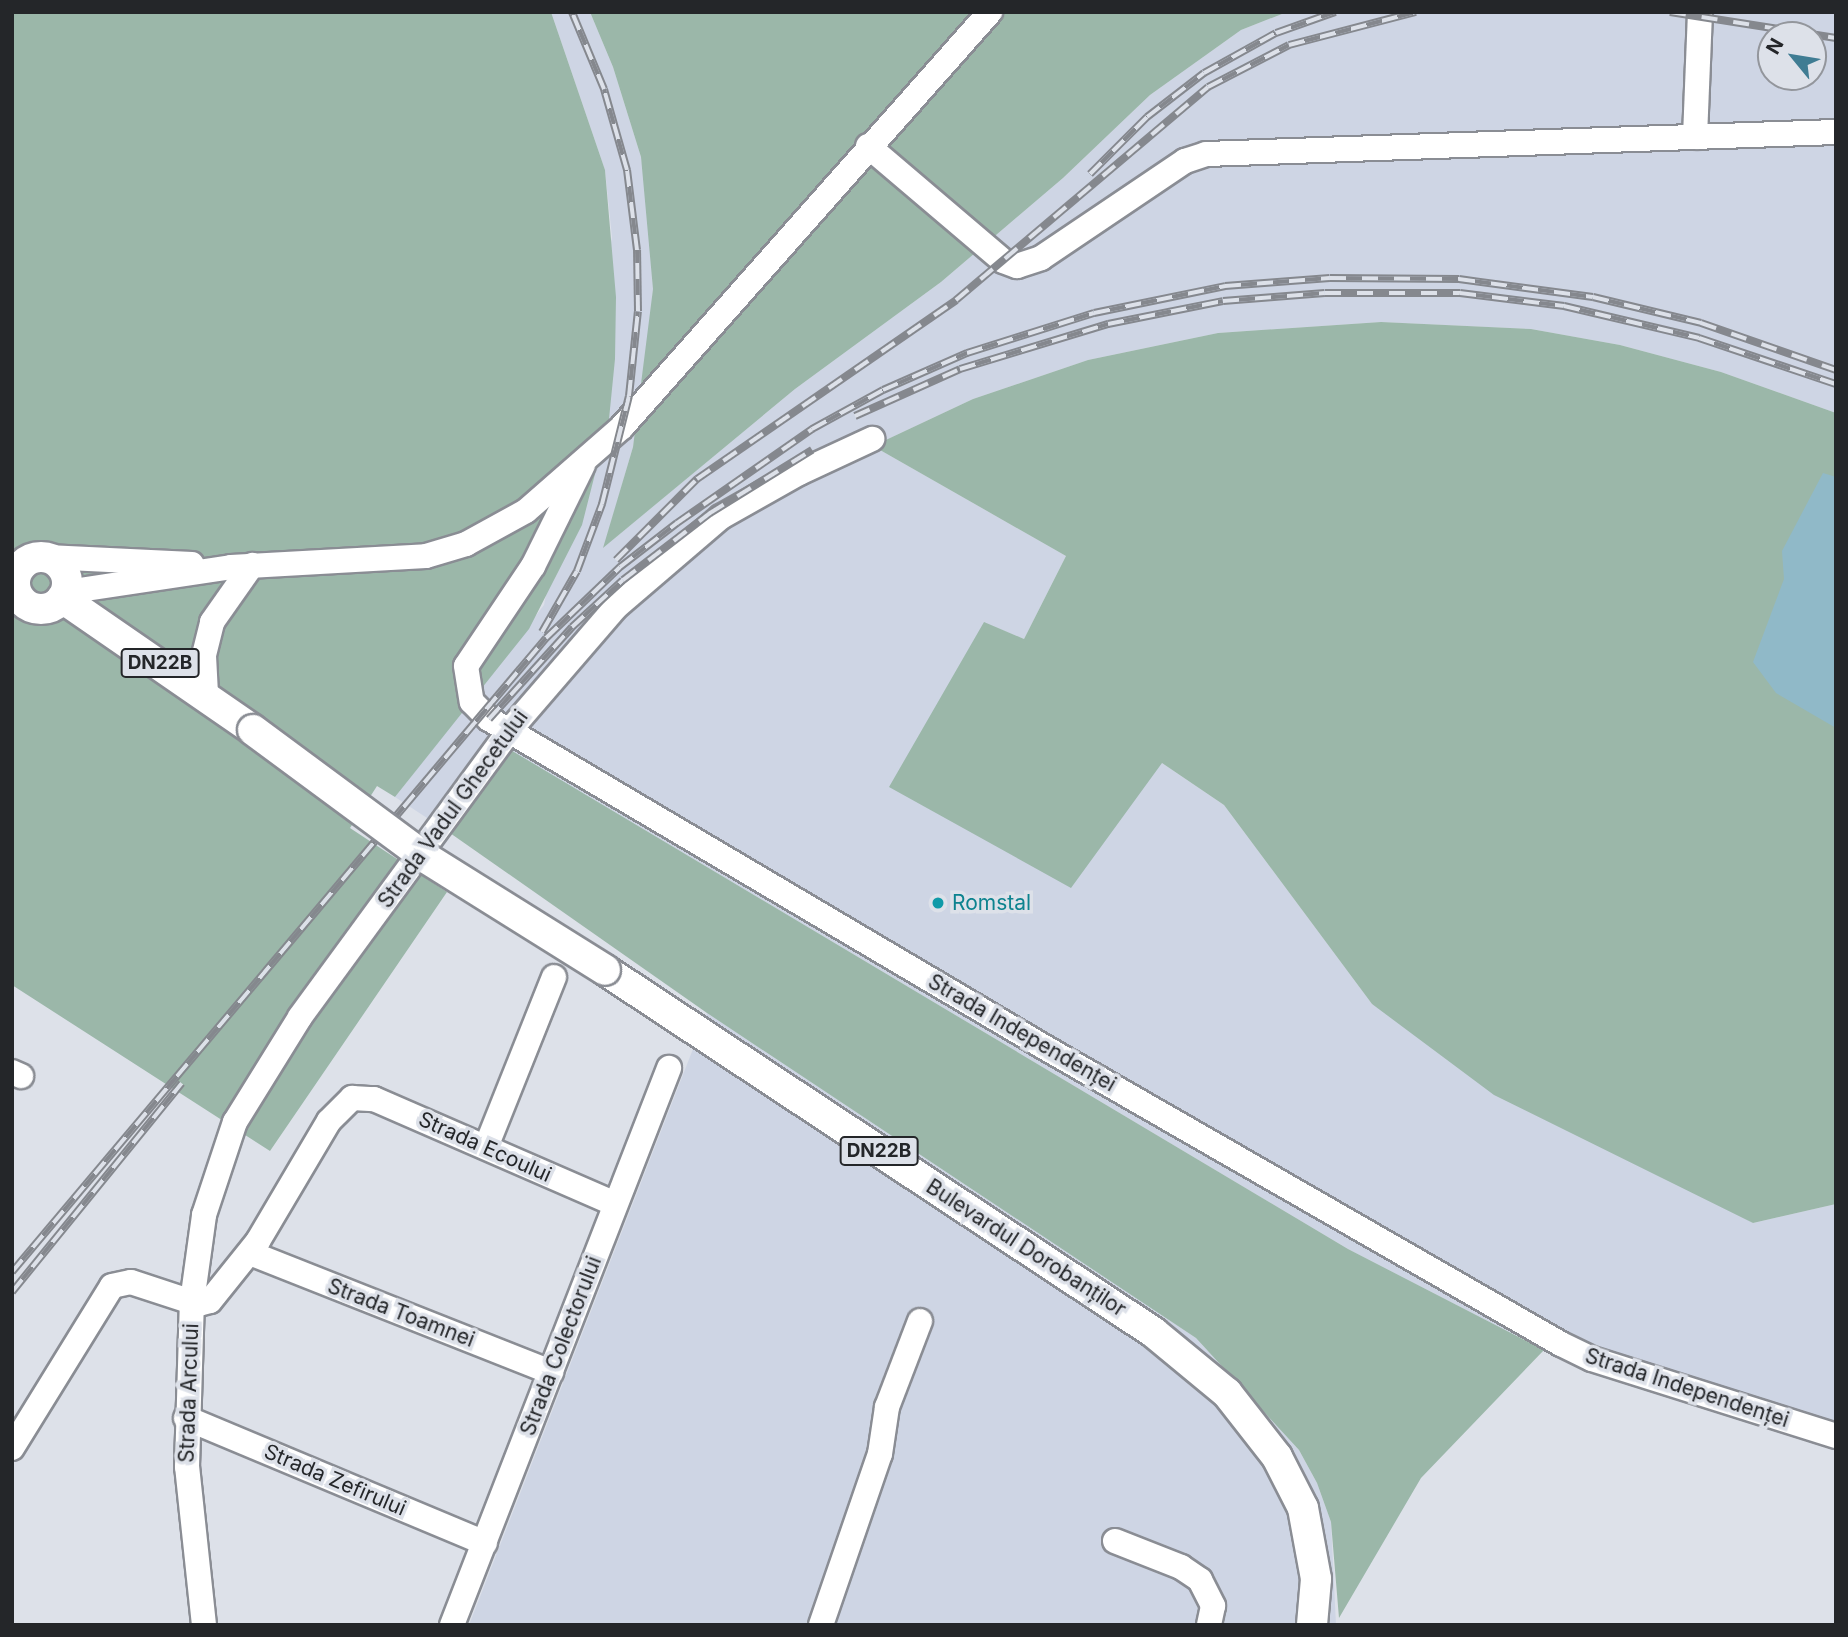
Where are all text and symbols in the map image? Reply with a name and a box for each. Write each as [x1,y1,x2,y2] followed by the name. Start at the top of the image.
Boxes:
[1757,21,1827,91] north arrow
[1762,34,1789,58] text: N
[120,648,200,678] road number: DN22B
[373,705,533,913] street label: Strada Vadul Ghecetului
[952,890,1031,916] place label: Romstal
[930,895,946,911] marker: Romstal
[924,969,1120,1097] street label: Strada Independenței
[415,1106,555,1188] street label: Strada Ecoului
[839,1135,919,1166] road number: DN22B
[921,1174,1131,1322] street label: Bulevardul Dorobanților
[515,1253,607,1439] street label: Strada Colectorului
[324,1273,478,1353] street label: Strada Toamnei
[174,1323,204,1463] street label: Strada Arcului
[1582,1343,1792,1433] street label: Strada Independenței
[260,1439,410,1521] street label: Strada Zefirului

